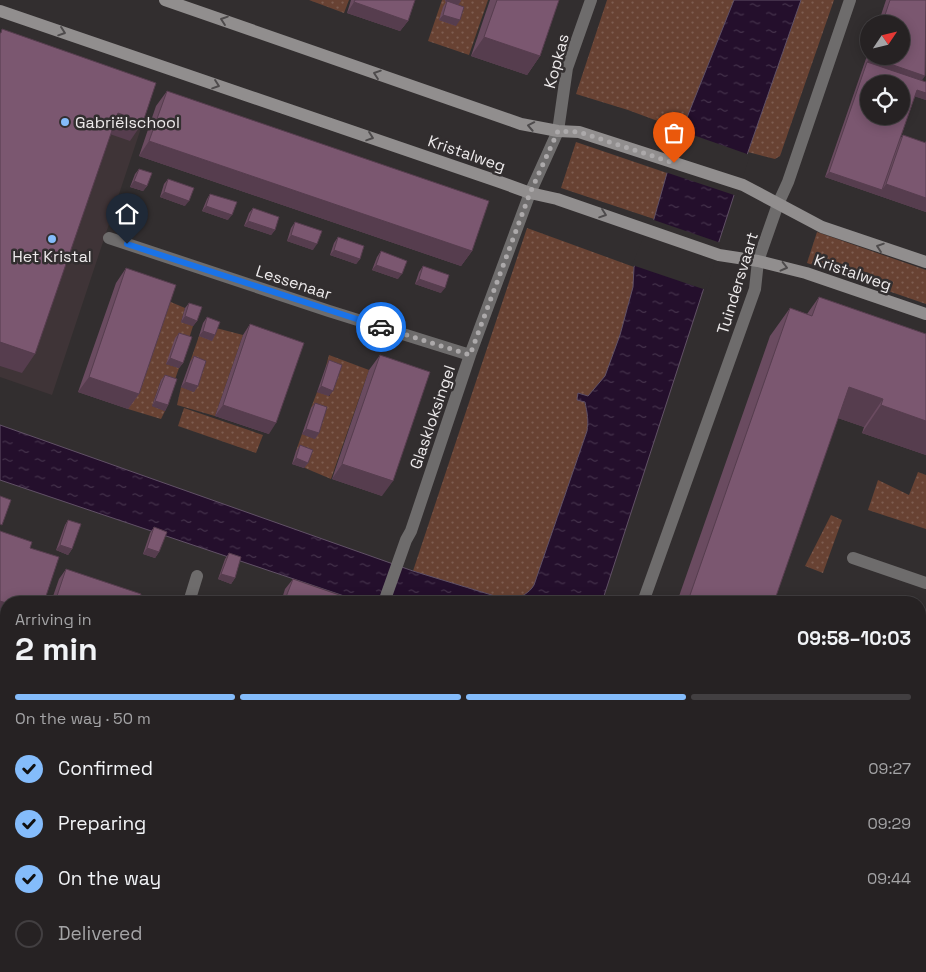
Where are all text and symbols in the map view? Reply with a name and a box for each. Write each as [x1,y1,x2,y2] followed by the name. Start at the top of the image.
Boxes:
[860,15,910,65] north arrow
[860,15,910,125] map controls
[220,16,228,26] one-way arrow
[58,26,66,36] one-way arrow
[539,32,574,91] street label: Kopkas
[374,70,382,80] one-way arrow
[860,75,910,125] button: locate
[211,79,220,89] one-way arrow
[75,112,180,133] place label: Gabriëlschool
[653,112,695,163] pin
[59,116,71,128] marker: Gabriëlschool
[660,119,688,147] icon: bag
[527,121,536,131] one-way arrow
[425,130,508,177] street label: Kristalweg
[365,131,374,141] one-way arrow
[106,193,148,244] pin
[113,200,141,228] icon: home
[598,209,606,219] one-way arrow
[712,230,763,337] street label: Tuindersvaart
[46,233,58,245] marker: Het Kristal
[876,242,885,252] one-way arrow
[12,246,92,267] place label: Het Kristal
[811,249,894,296] street label: Kristalweg
[253,260,335,305] street label: Lessenaar
[779,261,788,272] one-way arrow
[356,302,406,352] courier
[367,313,395,341] icon: car
[405,362,460,472] street label: Glaskloksingel
[15,609,92,630] text: Arriving in
[797,626,911,651] text: 09:58–10:03
[15,629,98,669] text: 2 min
[15,708,151,729] text: On the way · 50 m
[15,755,43,783] icon: check
[58,756,153,781] text: Confirmed
[868,758,911,779] text: 09:27
[15,810,43,838] icon: check
[58,811,146,836] text: Preparing
[868,813,911,834] text: 09:29
[15,865,43,893] icon: check
[58,866,161,891] text: On the way
[867,868,911,889] text: 09:44
[58,921,143,946] text: Delivered

